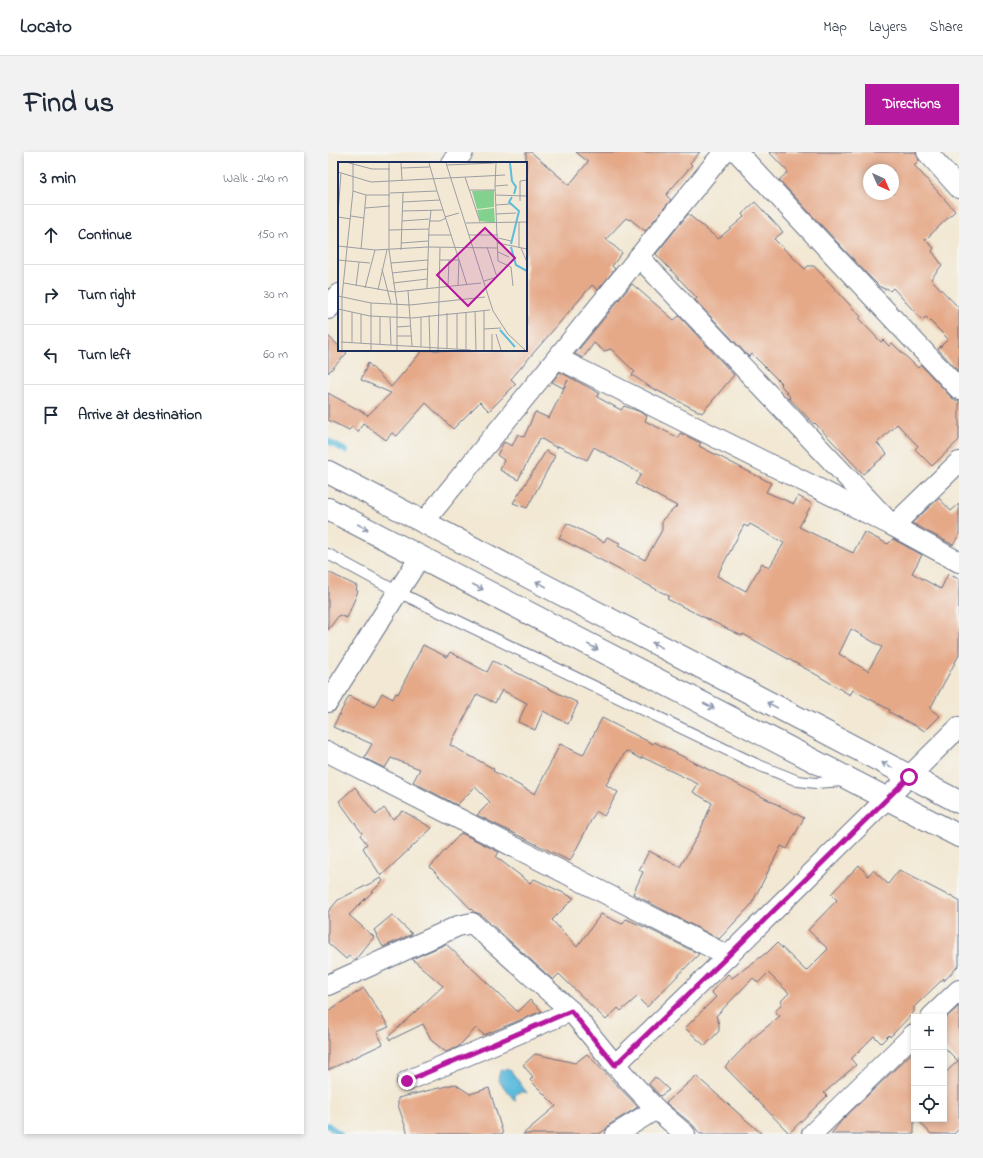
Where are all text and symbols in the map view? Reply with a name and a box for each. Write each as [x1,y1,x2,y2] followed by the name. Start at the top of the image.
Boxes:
[20,14,72,41] text: Locato
[823,17,847,38] text: Map
[869,17,907,38] text: Layers
[929,17,963,38] text: Share
[24,84,114,125] text: Find us
[865,84,959,125] button: Directions
[338,162,527,351] inset map
[863,164,899,200] north arrow
[40,166,76,191] text: 3 min
[223,169,288,188] text: Walk · 240 m
[40,224,62,246] icon: ahead
[78,224,132,246] text: Continue
[257,225,288,244] text: 150 m
[40,284,62,306] icon: right
[78,284,136,306] text: Turn right
[264,285,288,304] text: 30 m
[40,344,62,366] icon: left
[78,344,131,366] text: Turn left
[263,345,288,364] text: 60 m
[40,404,62,426] icon: arrive
[78,404,202,426] text: Arrive at destination
[356,524,368,531] one-way arrow
[536,580,548,588] one-way arrow
[472,584,484,591] one-way arrow
[651,640,663,648] one-way arrow
[587,643,599,651] one-way arrow
[766,701,778,708] one-way arrow
[703,703,715,711] one-way arrow
[881,761,893,768] one-way arrow
[900,768,918,786] route start
[911,1014,947,1122] map controls
[911,1014,947,1050] button: +
[911,1050,947,1086] button: −
[398,1072,416,1090] route end
[911,1086,947,1122] button: locate

